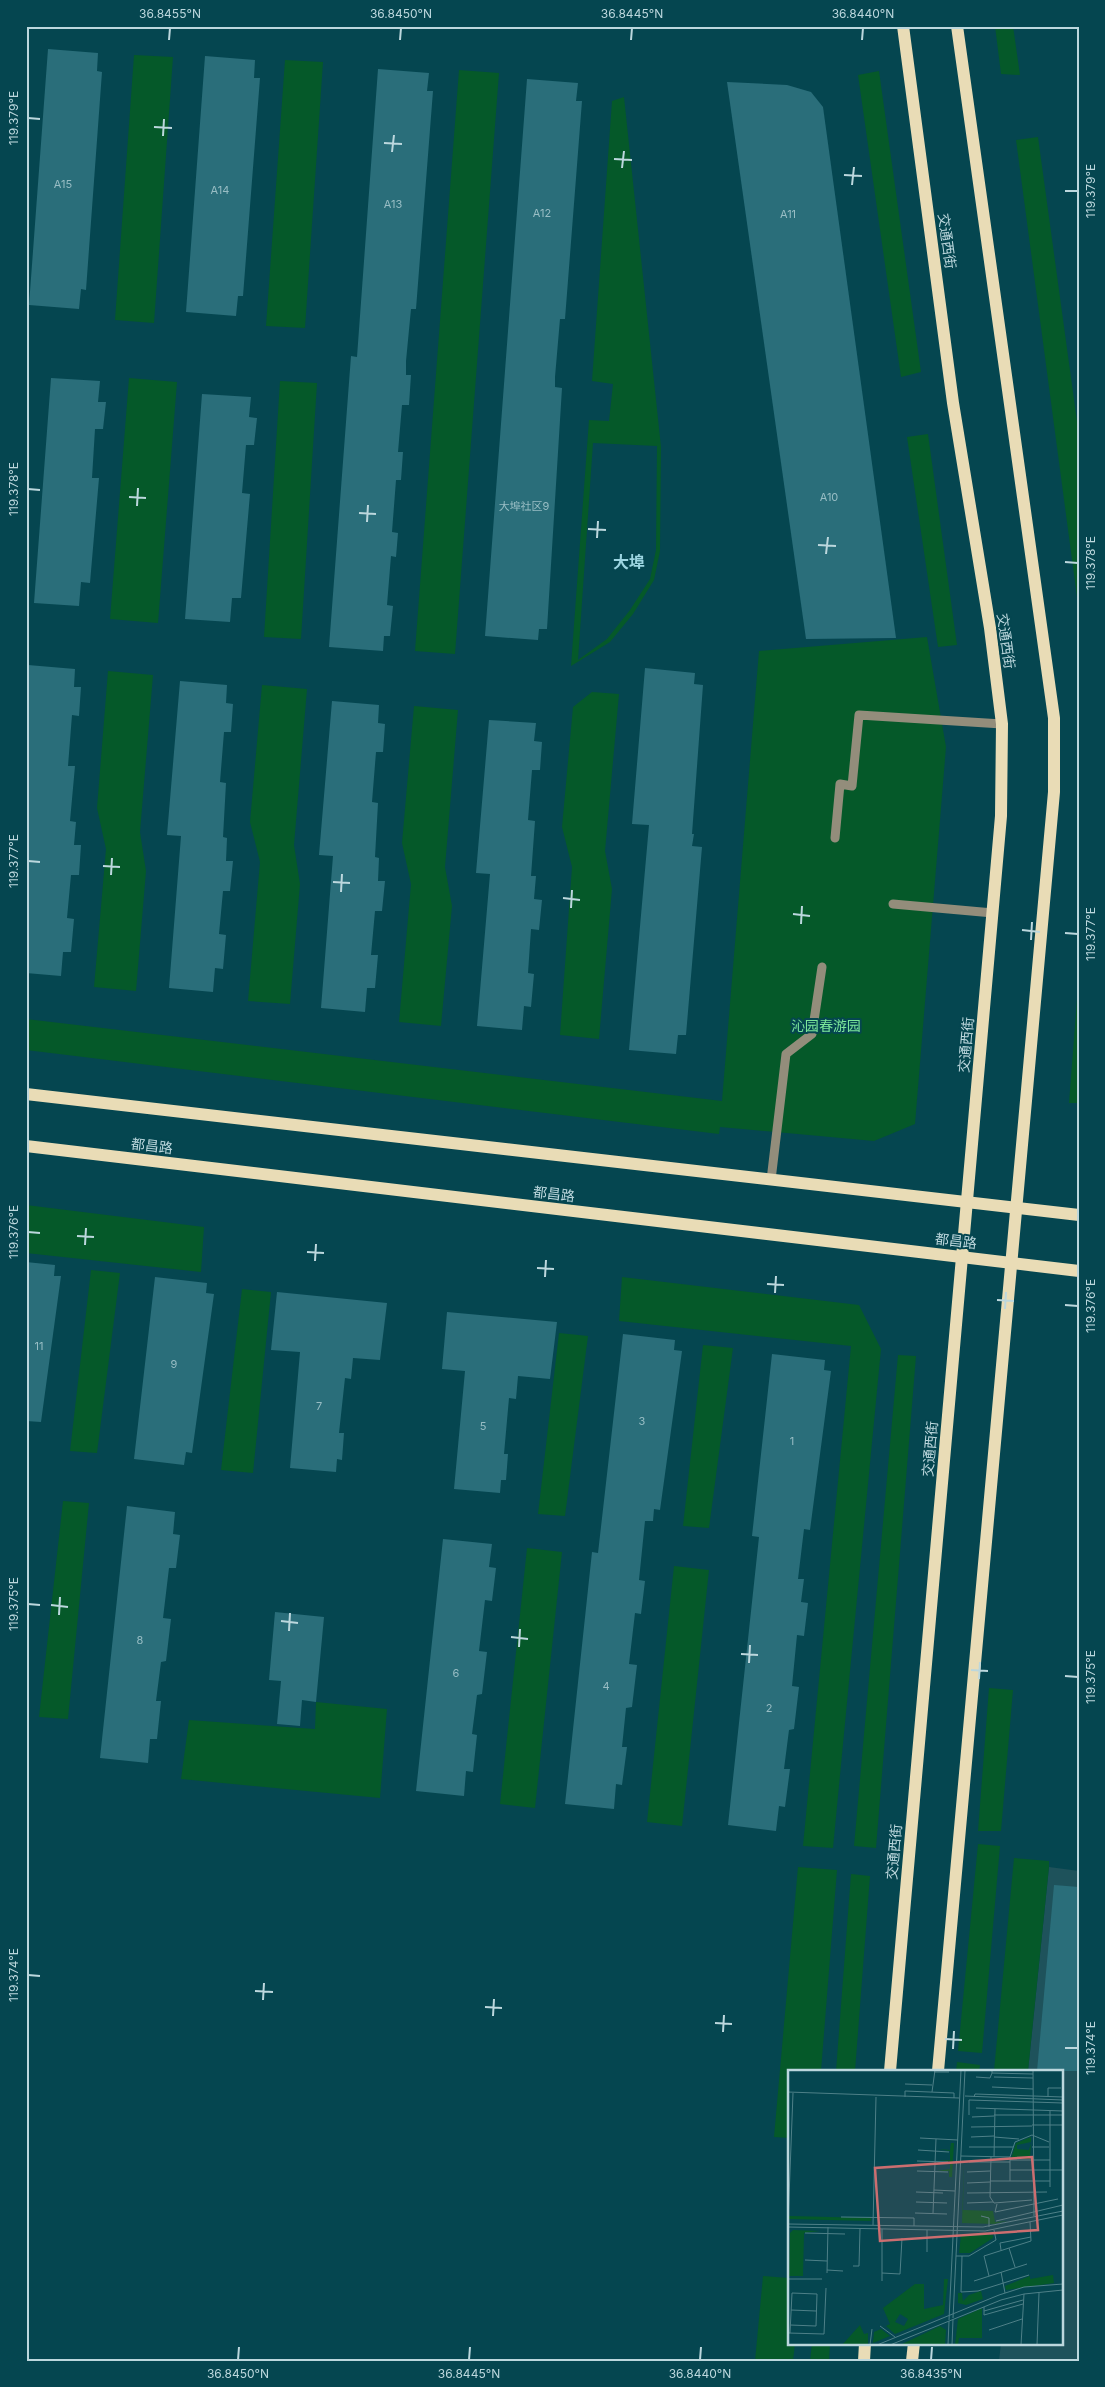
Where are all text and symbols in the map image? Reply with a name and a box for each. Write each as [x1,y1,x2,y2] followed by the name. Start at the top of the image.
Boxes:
[139,6,201,21] text: 36.8455°N
[370,6,432,21] text: 36.8450°N
[601,6,663,21] text: 36.8445°N
[832,6,894,21] text: 36.8440°N
[6,91,21,145] text: 119.379°E
[1083,164,1098,218] text: 119.379°E
[54,177,72,191] house number: A15
[211,183,229,197] house number: A14
[384,197,402,211] house number: A13
[533,206,551,220] house number: A12
[780,207,796,221] house number: A11
[935,212,960,270] street label: 交通西街
[6,462,21,516] text: 119.378°E
[820,490,838,504] house number: A10
[499,499,550,513] house number: 大埠社区9
[1083,536,1098,590] text: 119.378°E
[613,552,645,572] district label: 大埠
[994,612,1019,670] street label: 交通西街
[6,834,21,888] text: 119.377°E
[1083,907,1098,961] text: 119.377°E
[955,1016,976,1074] street label: 交通西街
[791,1017,861,1034] park label: 沁园春游园
[130,1135,174,1156] street label: 都昌路
[532,1183,576,1204] street label: 都昌路
[6,1205,21,1259] text: 119.376°E
[934,1230,978,1251] street label: 都昌路
[1083,1279,1098,1333] text: 119.376°E
[35,1339,43,1353] house number: 11
[171,1357,178,1371] house number: 9
[316,1399,322,1413] house number: 7
[639,1414,646,1428] house number: 3
[480,1419,487,1433] house number: 5
[919,1420,940,1478] street label: 交通西街
[790,1434,794,1448] house number: 1
[6,1577,21,1631] text: 119.375°E
[137,1633,144,1647] house number: 8
[1083,1650,1098,1704] text: 119.375°E
[453,1666,460,1680] house number: 6
[602,1679,610,1693] house number: 4
[766,1701,772,1715] house number: 2
[883,1823,904,1881] street label: 交通西街
[6,1948,21,2002] text: 119.374°E
[1083,2021,1098,2075] text: 119.374°E
[788,2070,1062,2344] inset map
[207,2366,269,2381] text: 36.8450°N
[438,2366,500,2381] text: 36.8445°N
[669,2366,731,2381] text: 36.8440°N
[900,2366,962,2381] text: 36.8435°N

